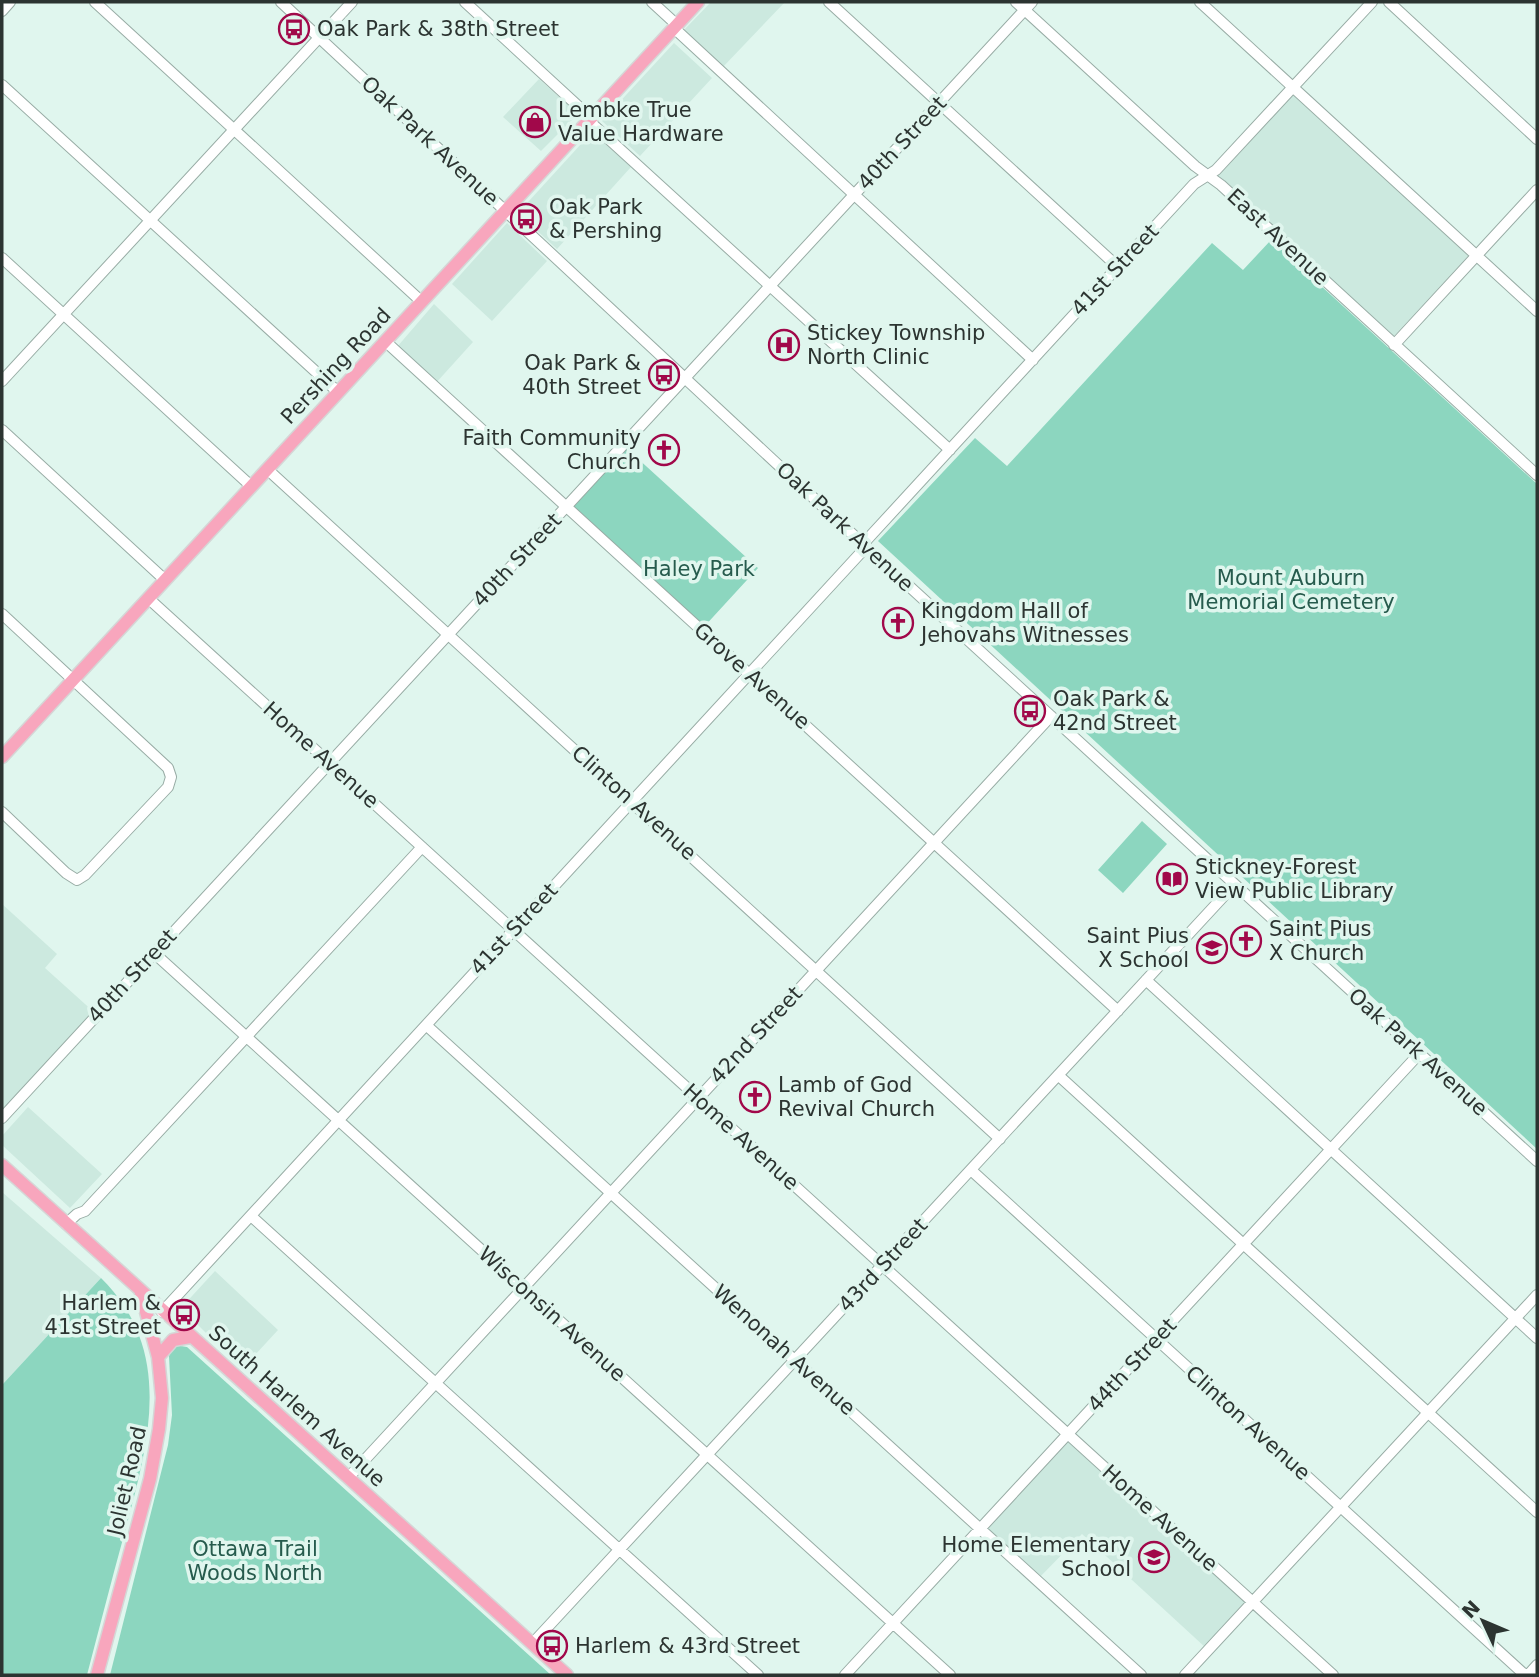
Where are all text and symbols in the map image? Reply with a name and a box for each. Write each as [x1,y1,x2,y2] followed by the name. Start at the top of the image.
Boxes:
[277,12,311,46] bus stop icon: Oak Park & 38th Street
[317,17,559,41] place label: Oak Park & 38th Street
[357,71,503,211] street label: Oak Park Avenue
[853,91,951,195] street label: 40th Street
[558,98,724,146] place label: Lembke True Value Hardware
[518,105,552,139] shop icon: Lembke True Value Hardware
[1222,184,1334,290] street label: East Avenue
[549,195,662,243] place label: Oak Park & Pershing
[509,202,543,236] bus stop icon: Oak Park & Pershing
[1067,219,1163,321] street label: 41st Street
[276,303,396,429] street label: Pershing Road
[807,321,985,369] place label: Stickey Township North Clinic
[767,328,801,362] hospital icon: Stickey Township North Clinic
[522,351,641,399] place label: Oak Park & 40th Street
[647,358,681,392] bus stop icon: Oak Park & 40th Street
[462,426,641,474] place label: Faith Community Church
[647,433,681,467] church icon: Faith Community Church
[772,457,918,597] street label: Oak Park Avenue
[468,508,566,612] street label: 40th Street
[643,557,756,581] park label: Haley Park
[1187,566,1395,614] park label: Mount Auburn Memorial Cemetery
[919,599,1129,647] place label: Kingdom Hall of Jehovahs Witnesses
[881,606,915,640] church icon: Kingdom Hall of Jehovahs Witnesses
[689,618,815,734] street label: Grove Avenue
[1053,687,1177,735] place label: Oak Park & 42nd Street
[1013,694,1047,728] bus stop icon: Oak Park & 42nd Street
[258,697,384,813] street label: Home Avenue
[567,741,701,865] street label: Clinton Avenue
[1195,855,1394,903] place label: Stickney-Forest View Public Library
[1155,862,1189,896] library icon: Stickney-Forest View Public Library
[466,878,562,980] street label: 41st Street
[1269,917,1372,965] place label: Saint Pius X Church
[83,924,181,1028] street label: 40th Street
[1086,924,1189,972] place label: Saint Pius X School
[1229,924,1263,958] church icon: Saint Pius X Church
[1195,931,1229,965] school or university icon: Saint Pius X School
[705,982,807,1088] street label: 42nd Street
[1344,983,1492,1121] street label: Oak Park Avenue
[778,1073,935,1121] place label: Lamb of God Revival Church
[678,1079,804,1195] street label: Home Avenue
[738,1080,772,1114] church icon: Lamb of God Revival Church
[834,1213,932,1317] street label: 43rd Street
[474,1242,630,1386] street label: Wisconsin Avenue
[708,1280,860,1420] street label: Wenonah Avenue
[45,1291,161,1339] place label: Harlem & 41st Street
[167,1298,201,1332] bus stop icon: Harlem & 41st Street
[1083,1313,1181,1417] street label: 44th Street
[204,1320,390,1492] street label: South Harlem Avenue
[1181,1361,1315,1485] street label: Clinton Avenue
[102,1424,151,1540] street label: Joliet Road
[1097,1460,1223,1576] street label: Home Avenue
[941,1533,1131,1581] place label: Home Elementary School
[188,1537,322,1585] park label: Ottawa Trail Woods North
[1137,1540,1171,1574] school or university icon: Home Elementary School
[1448,1586,1518,1656] north arrow
[1457,1596,1484,1623] text: N
[535,1629,569,1663] bus stop icon: Harlem & 43rd Street
[575,1634,800,1658] place label: Harlem & 43rd Street

